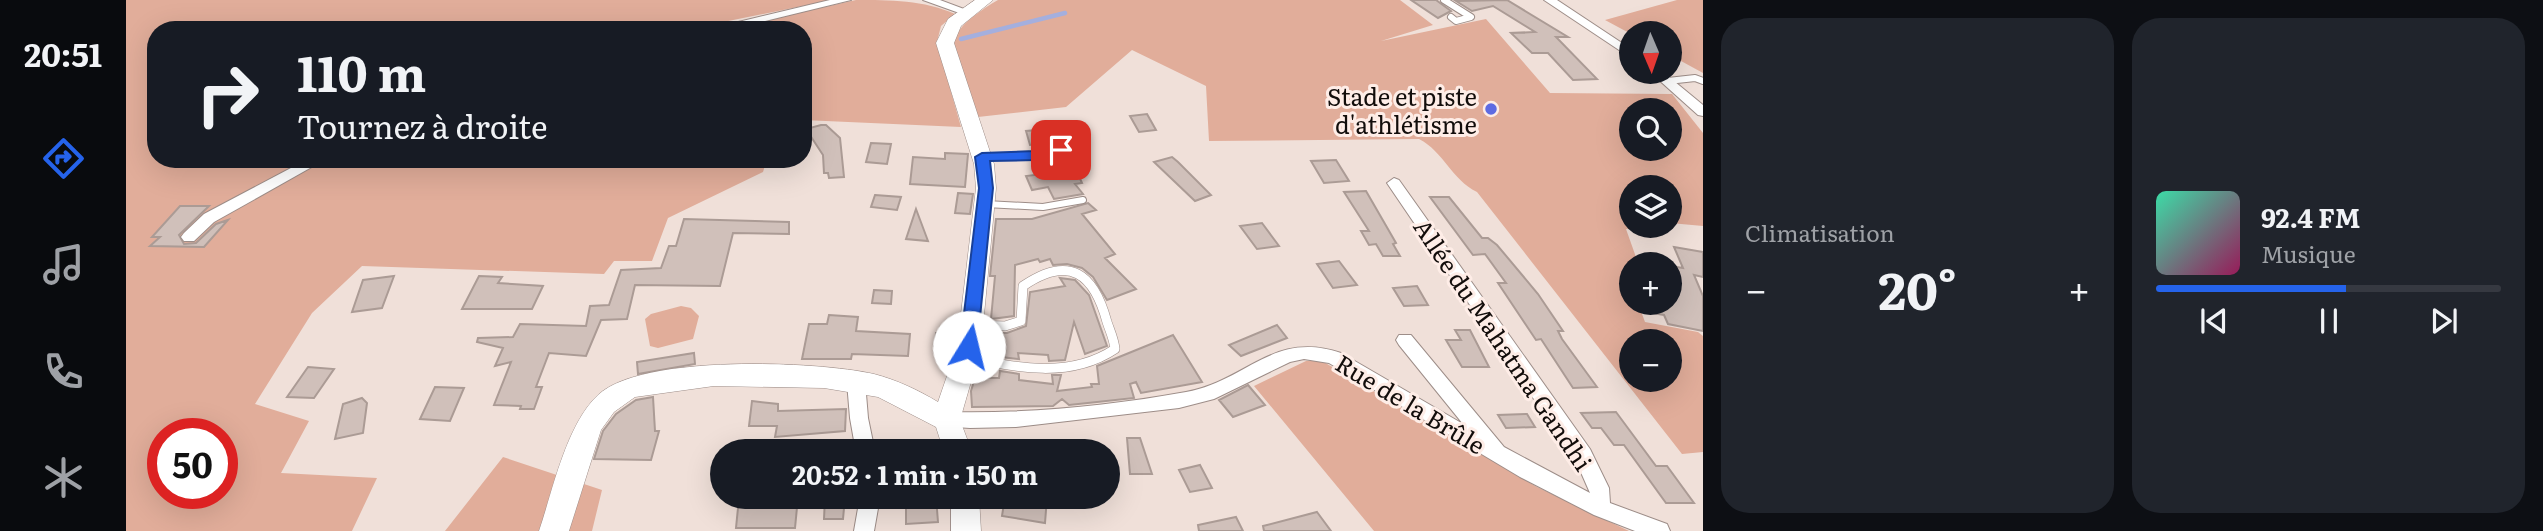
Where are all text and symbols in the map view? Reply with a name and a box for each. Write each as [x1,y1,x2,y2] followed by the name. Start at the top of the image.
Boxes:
[1619,21,1682,84] north arrow
[1619,21,1682,392] map controls
[24,29,102,77] text: 20:51
[297,34,426,107] text: 110 m
[182,49,273,140] icon: right
[1327,78,1477,141] place label: Stade et piste d'athlétisme
[1619,98,1682,161] button: search
[297,101,548,149] text: Tournez à droite
[1483,101,1499,117] marker: Stade et piste d'athlétisme
[1031,120,1091,180] pin
[1042,131,1080,169] icon: arrive
[39,134,88,183] icon: directions
[1619,175,1682,238] button: layers
[2261,197,2360,236] text: 92.4 FM
[1406,211,1602,477] street label: Allée du Mahatma Gandhi
[1745,215,1895,249] text: Climatisation
[2261,236,2356,270] text: Musique
[39,240,88,289] icon: music
[1878,249,1957,326] text: 20°
[1619,252,1682,315] button: +
[1745,259,1767,316] text: −
[2068,259,2090,316] text: +
[2195,302,2233,340] icon: previous
[2310,302,2348,340] icon: pause
[2425,302,2463,340] icon: next
[932,310,1006,384] position arrow
[1619,329,1682,392] button: −
[1330,344,1492,462] street label: Rue de la Brûle
[39,347,88,396] icon: phone
[147,418,238,509] speed limit sign: 50
[39,453,88,502] icon: climate
[792,454,1038,493] text: 20:52 · 1 min · 150 m

